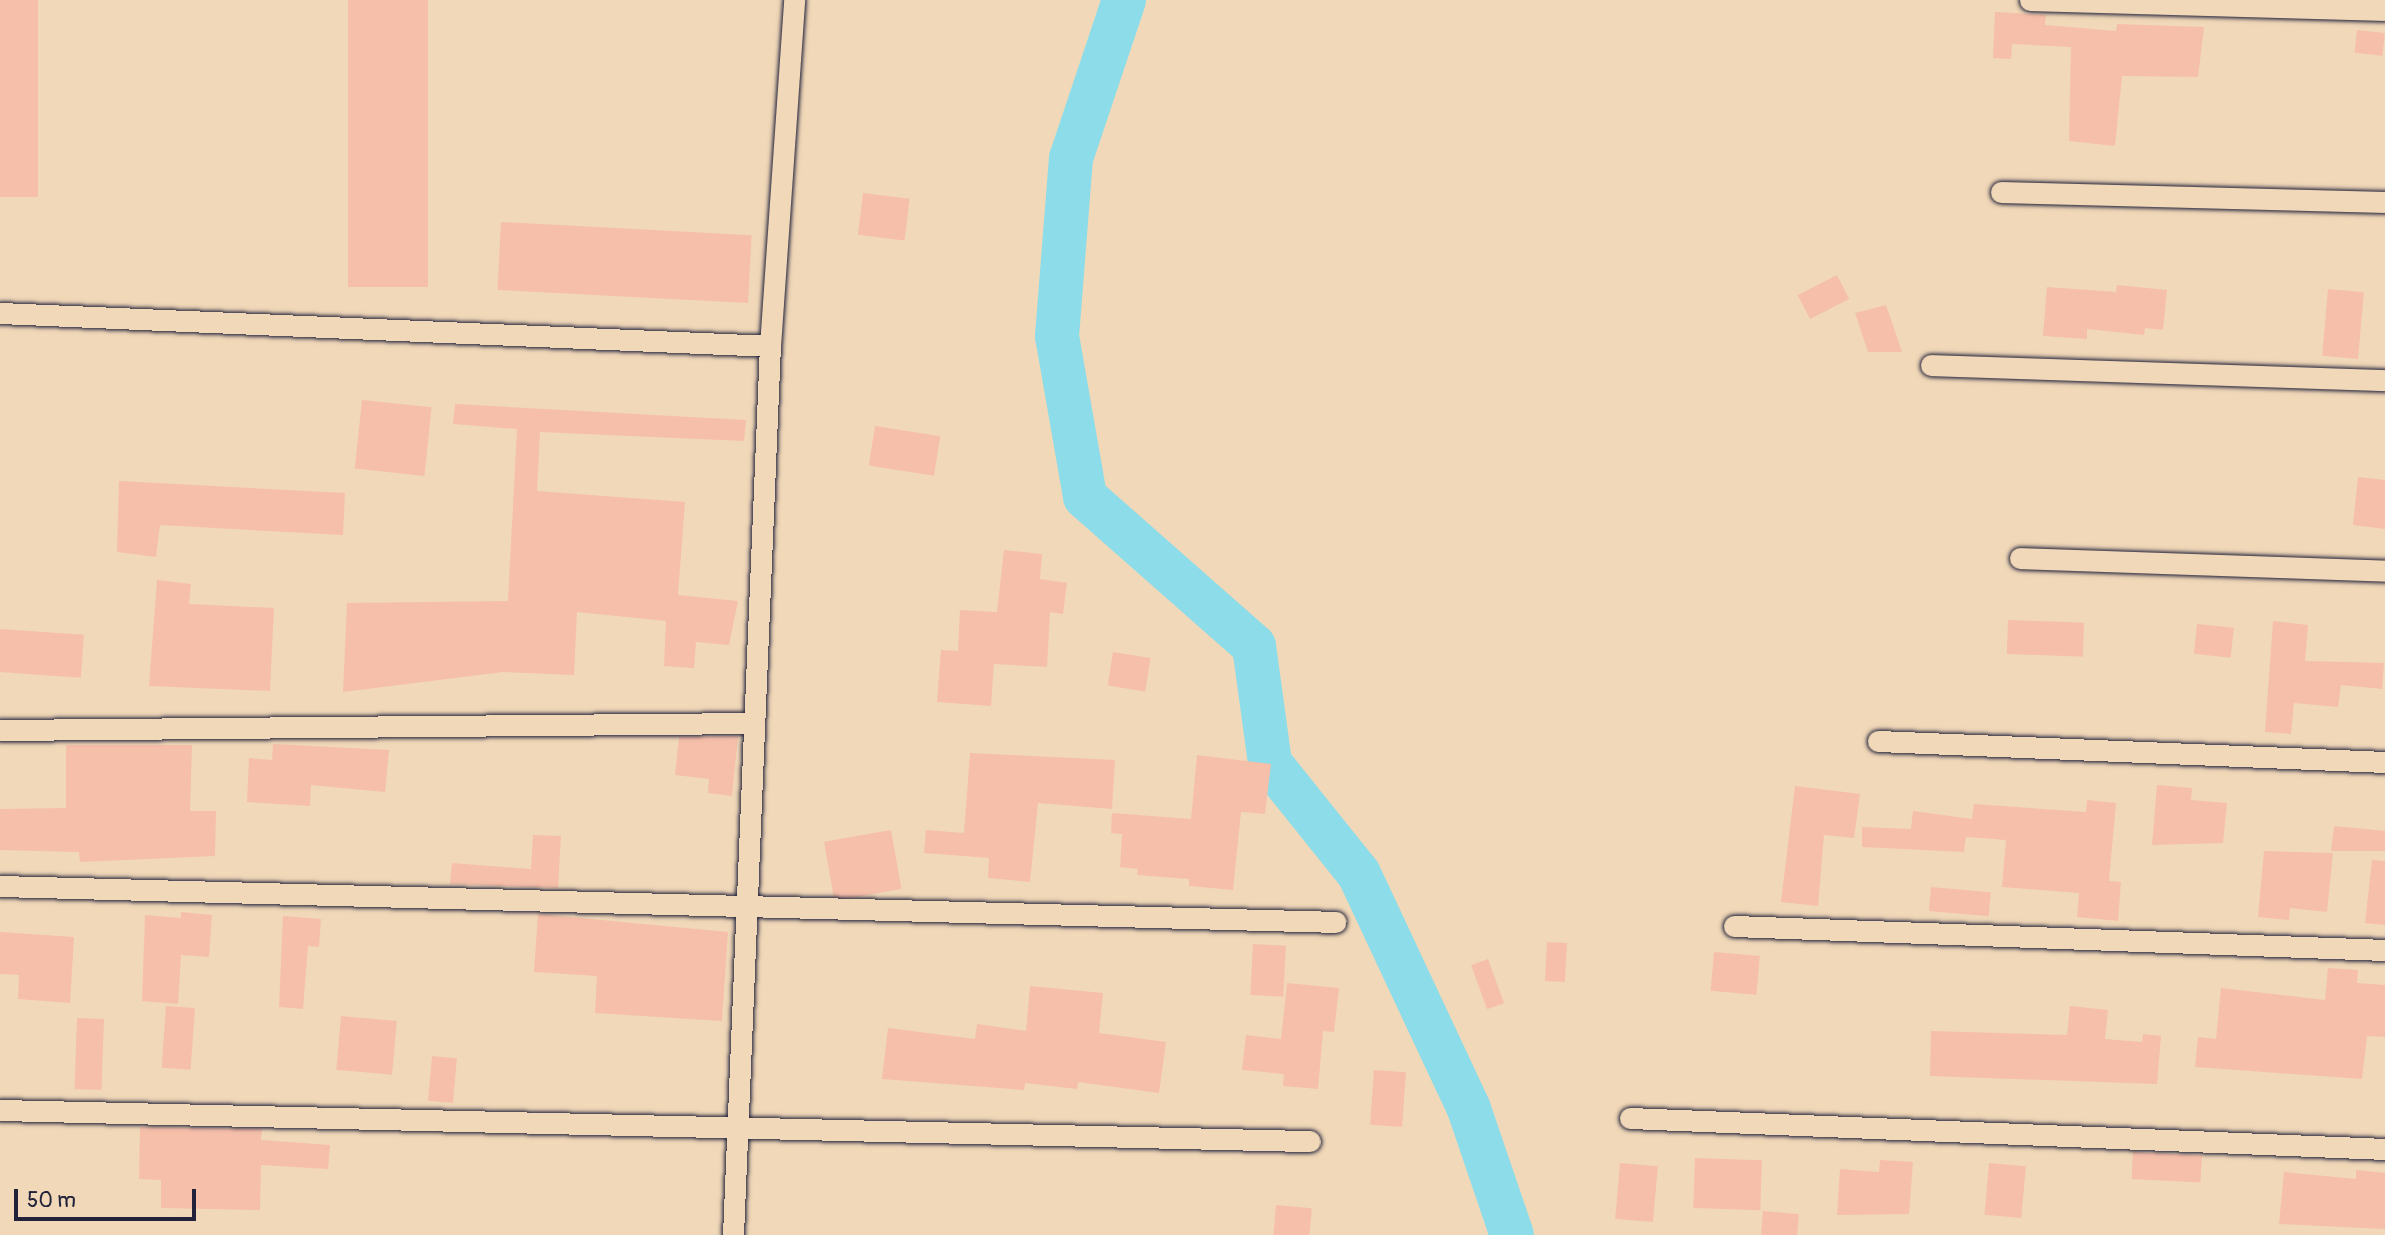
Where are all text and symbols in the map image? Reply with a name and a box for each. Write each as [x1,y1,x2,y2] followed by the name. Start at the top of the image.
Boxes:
[18,1176,200,1220] scale bar
[27,1187,76,1214] text: 50 m

